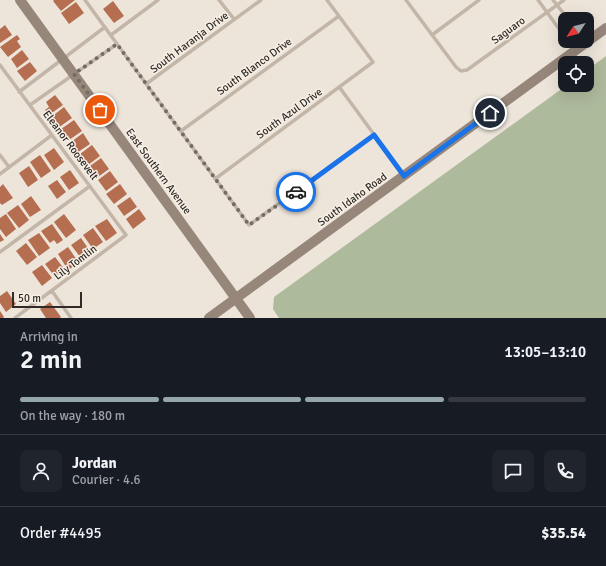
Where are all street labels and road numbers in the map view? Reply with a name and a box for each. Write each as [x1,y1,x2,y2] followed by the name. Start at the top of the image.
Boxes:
[148,9,231,76] street label: South Haranja Drive
[489,14,528,47] street label: Saguaro
[214,35,294,98] street label: South Blanco Drive
[254,85,325,142] street label: South Azul Drive
[40,108,101,183] street label: Eleanor Roosevelt
[123,126,194,217] street label: East Southern Avenue
[315,170,390,229] street label: South Idaho Road
[51,242,99,283] street label: Lily Tomlin

